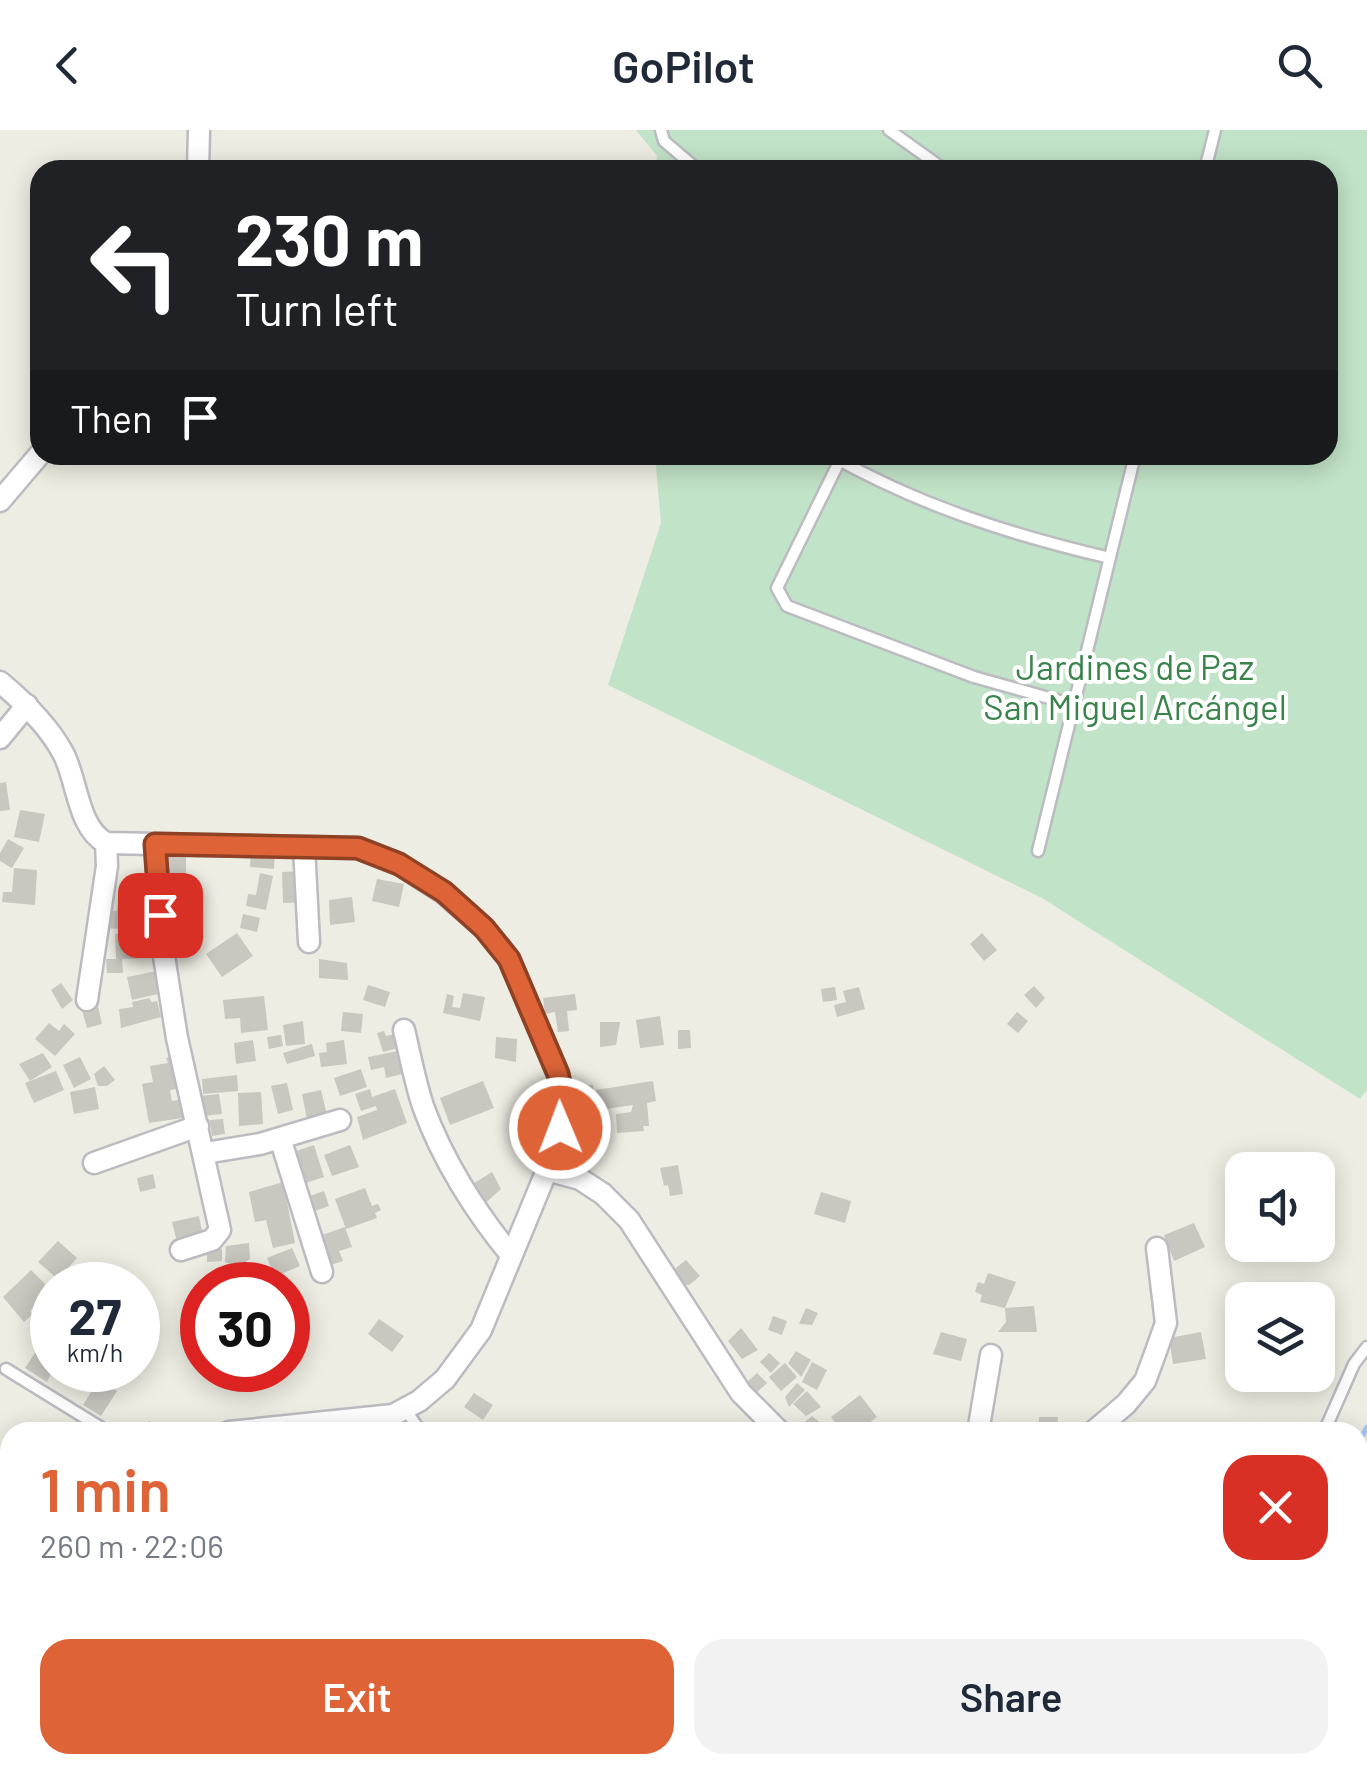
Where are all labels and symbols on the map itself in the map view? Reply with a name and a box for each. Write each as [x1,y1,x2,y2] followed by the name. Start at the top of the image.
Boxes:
[983,645,1287,727] park label: Jardines de Paz San Miguel Arcángel
[118,873,203,958] pin
[508,1076,612,1180] position arrow
[180,1262,310,1392] speed limit sign: 30

